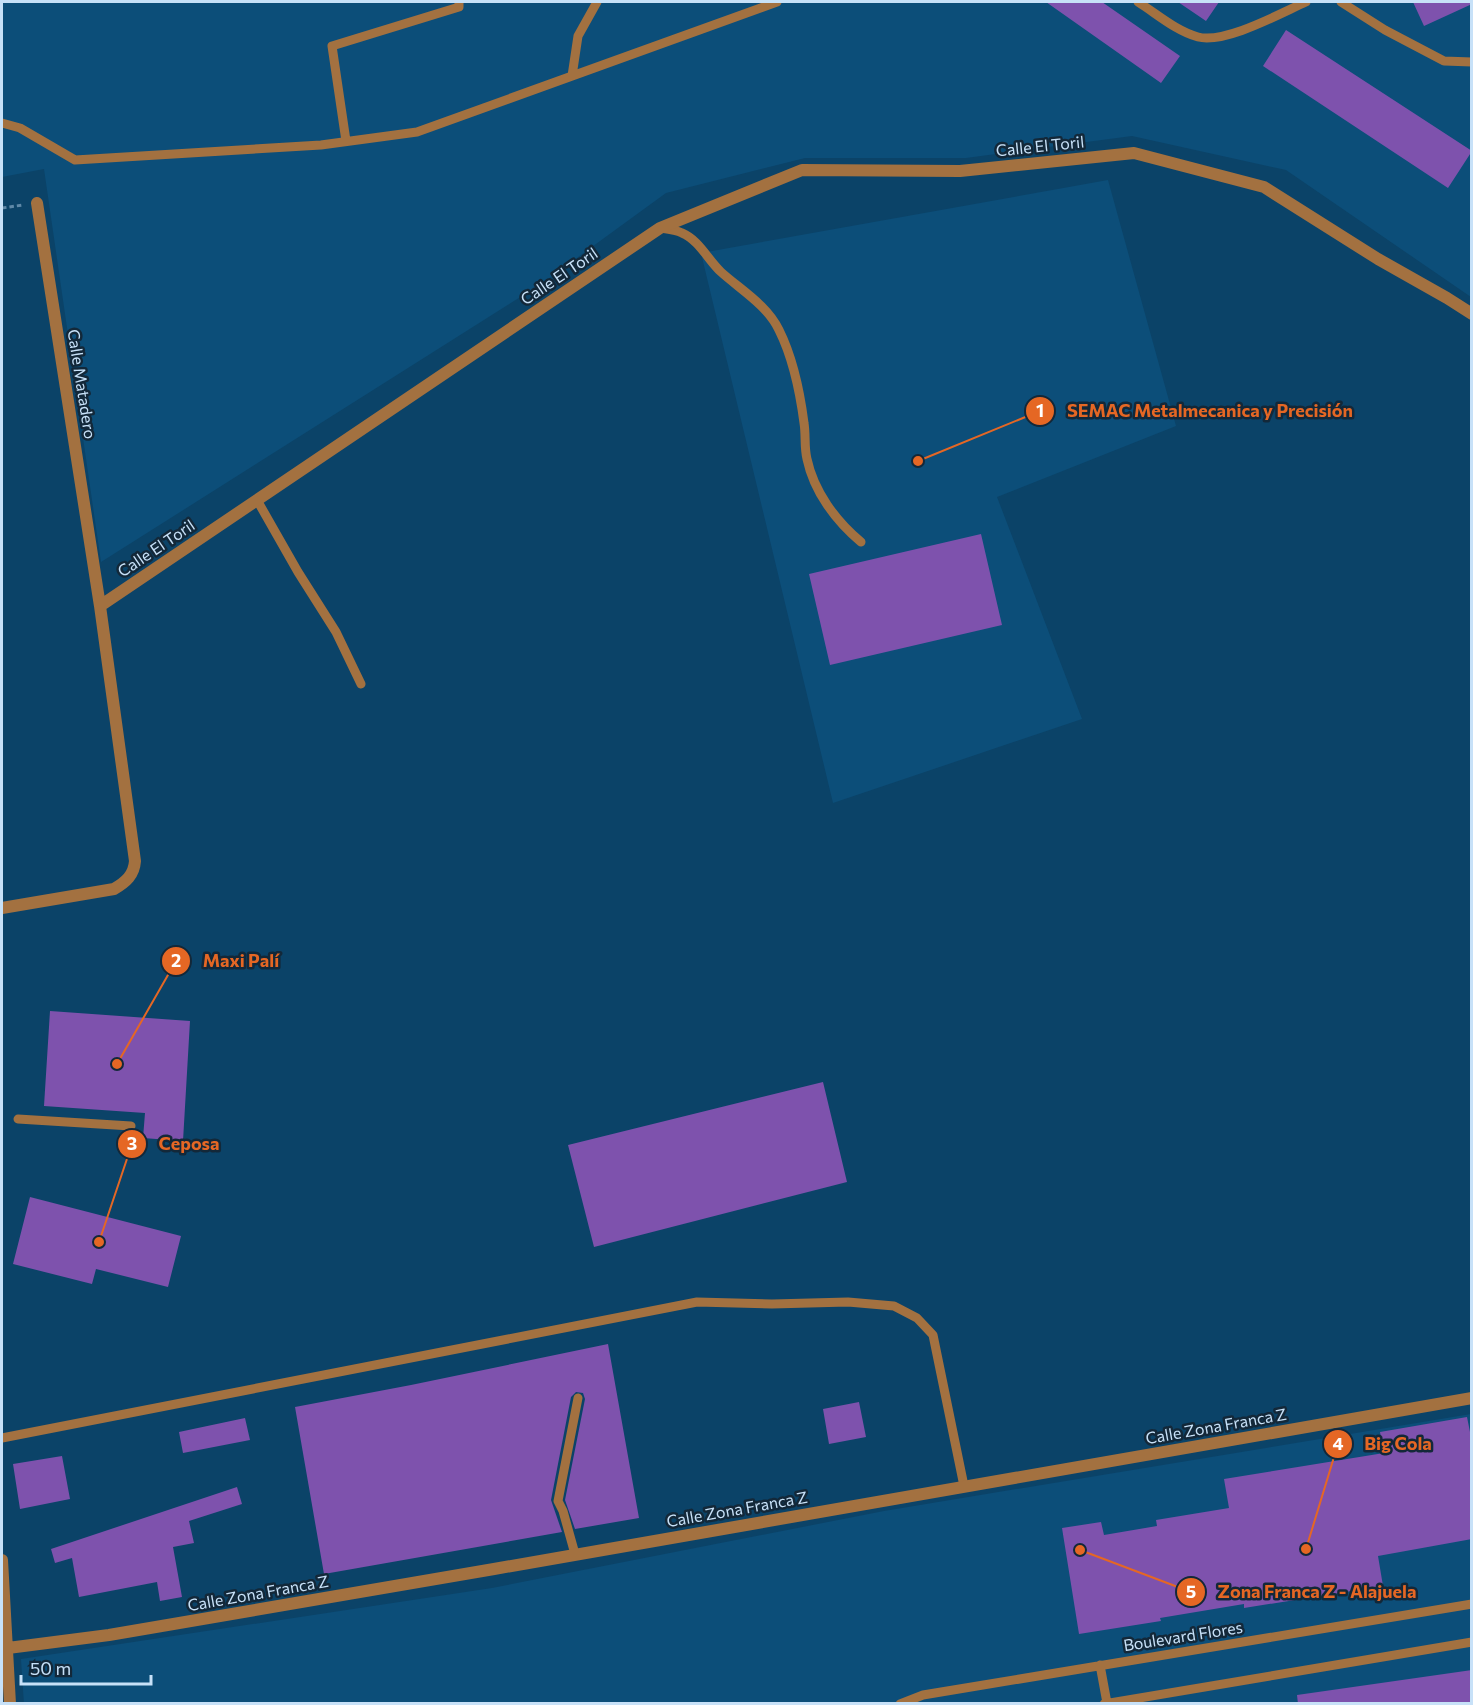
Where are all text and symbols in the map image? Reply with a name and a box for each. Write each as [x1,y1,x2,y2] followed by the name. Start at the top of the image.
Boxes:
[995,131,1085,160] street label: Calle El Toril
[517,243,601,308] street label: Calle El Toril
[64,328,101,440] street label: Calle Matadero
[1025,393,1365,429] callout: SEMAC Metalmecanica y Precisión
[1036,399,1044,421] text: 1
[1067,399,1353,421] text: SEMAC Metalmecanica y Precisión
[114,515,198,580] street label: Calle El Toril
[161,943,291,979] callout: Maxi Palí
[171,949,181,971] text: 2
[203,949,280,971] text: Maxi Palí
[117,1126,232,1162] callout: Ceposa
[127,1132,137,1154] text: 3
[159,1132,219,1154] text: Ceposa
[1144,1404,1288,1447] street label: Calle Zona Franca Z
[1323,1426,1444,1462] callout: Big Cola
[1332,1432,1344,1454] text: 4
[1364,1432,1432,1454] text: Big Cola
[665,1487,809,1530] street label: Calle Zona Franca Z
[186,1571,330,1614] street label: Calle Zona Franca Z
[1176,1574,1429,1610] callout: Zona Franca Z - Alajuela
[1186,1580,1196,1602] text: 5
[1218,1580,1416,1602] text: Zona Franca Z - Alajuela
[1122,1617,1244,1654] street label: Boulevard Flores
[21,1648,152,1686] scale bar
[30,1657,71,1679] text: 50 m

